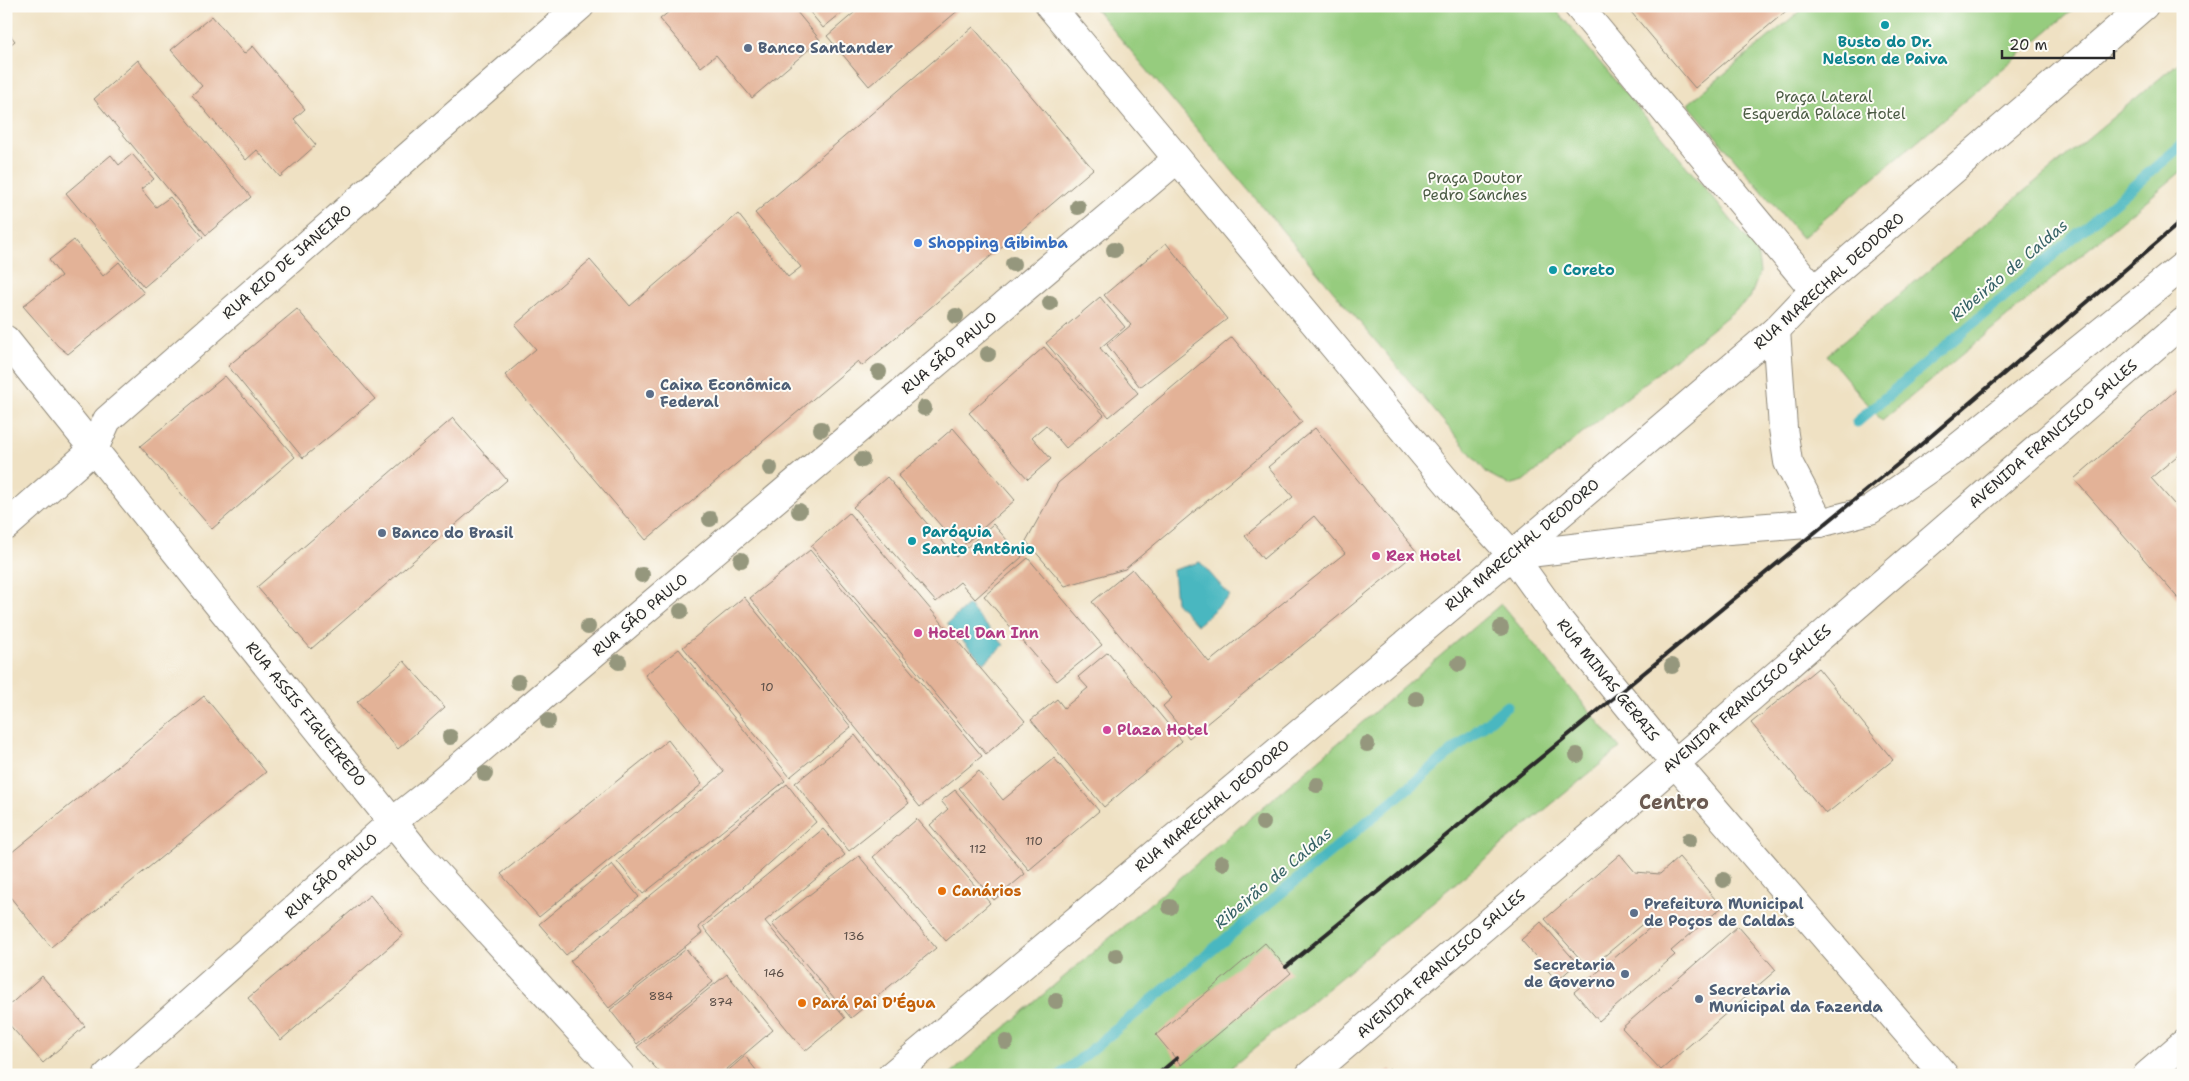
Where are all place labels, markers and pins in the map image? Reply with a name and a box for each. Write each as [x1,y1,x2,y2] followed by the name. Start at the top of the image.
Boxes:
[1879,19,1891,31] marker: Busto do Dr. Nelson de Paiva
[1822,32,1948,69] place label: Busto do Dr. Nelson de Paiva
[758,38,893,58] place label: Banco Santander
[742,42,754,54] marker: Banco Santander
[928,233,1068,253] place label: Shopping Gibimba
[912,237,924,249] marker: Shopping Gibimba
[1563,260,1615,280] place label: Coreto
[1547,264,1559,276] marker: Coreto
[660,375,792,412] place label: Caixa Econômica Federal
[644,388,656,400] marker: Caixa Econômica Federal
[922,522,1035,559] place label: Paróquia Santo Antônio
[392,523,513,543] place label: Banco do Brasil
[376,527,388,539] marker: Banco do Brasil
[906,535,918,547] marker: Paróquia Santo Antônio
[1386,546,1461,566] place label: Rex Hotel
[1370,550,1382,562] marker: Rex Hotel
[928,623,1039,643] place label: Hotel Dan Inn
[912,627,924,639] marker: Hotel Dan Inn
[1117,720,1208,740] place label: Plaza Hotel
[1101,724,1113,736] marker: Plaza Hotel
[952,881,1022,901] place label: Canários
[936,885,948,897] marker: Canários
[1644,894,1804,931] place label: Prefeitura Municipal de Poços de Caldas
[1628,907,1640,919] marker: Prefeitura Municipal de Poços de Caldas
[1524,955,1616,992] place label: Secretaria de Governo
[1619,968,1631,980] marker: Secretaria de Governo
[1709,980,1884,1017] place label: Secretaria Municipal da Fazenda
[812,992,936,1013] place label: Pará Pai D'Égua
[1693,993,1705,1005] marker: Secretaria Municipal da Fazenda
[796,997,808,1009] marker: Pará Pai D'Égua

